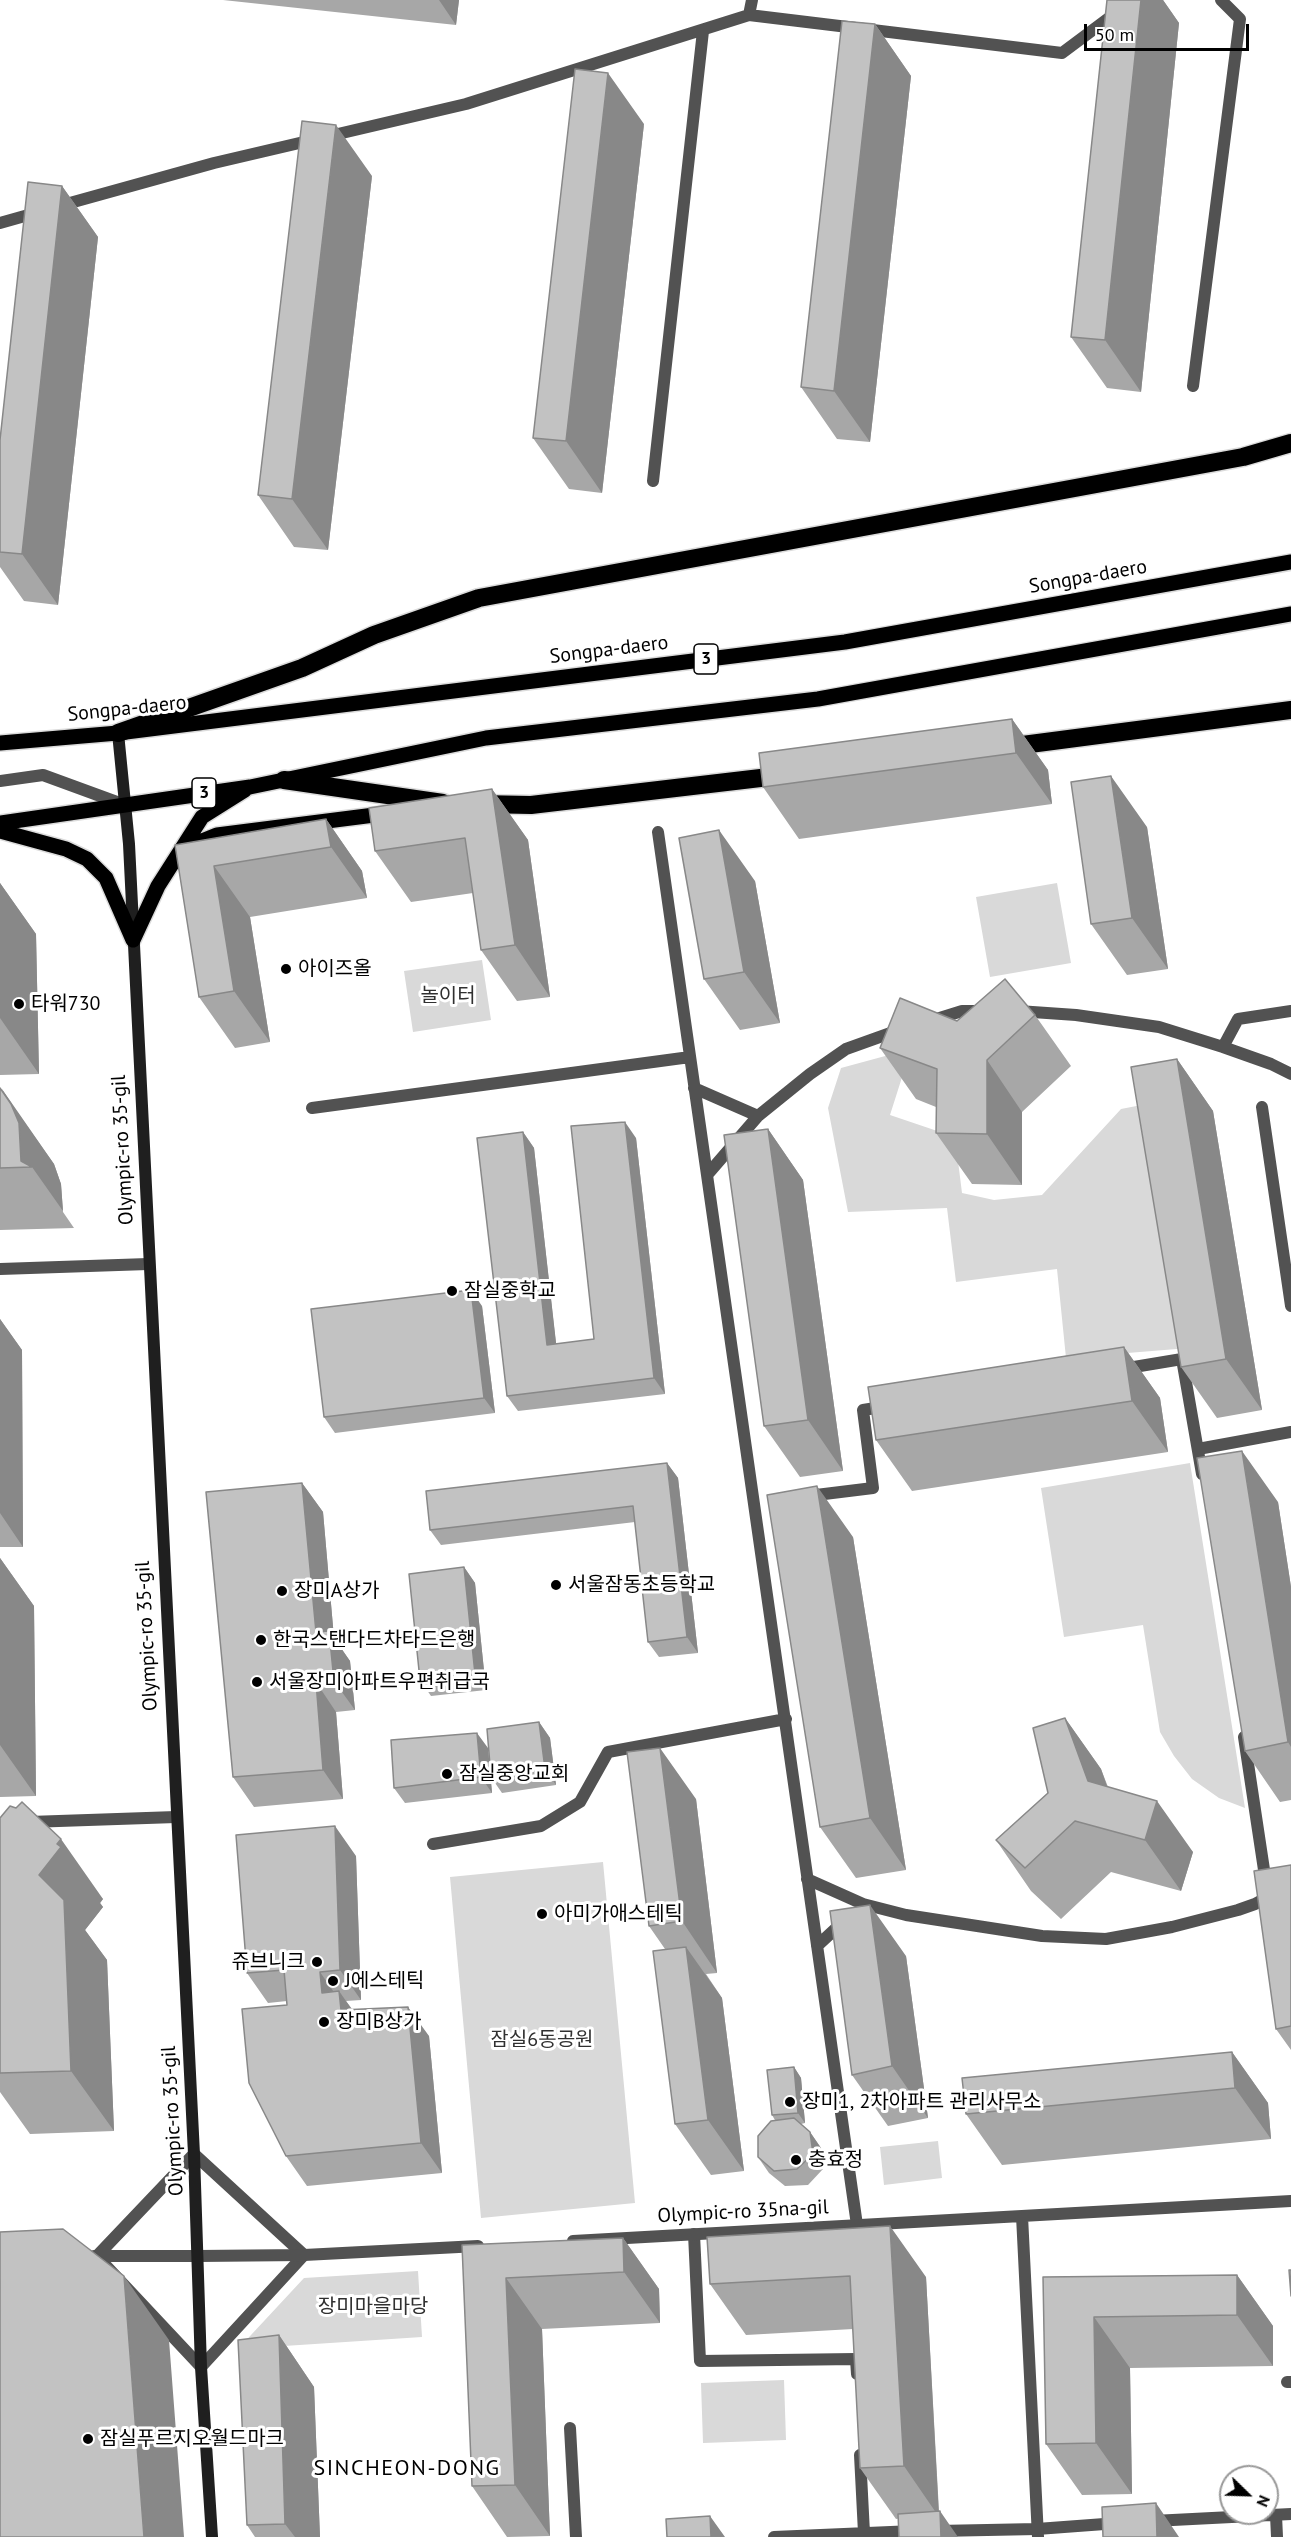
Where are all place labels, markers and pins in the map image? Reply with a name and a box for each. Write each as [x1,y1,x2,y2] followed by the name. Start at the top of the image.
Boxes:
[298,957,372,981] place label: 아이즈올
[279,962,293,976] marker: 아이즈올
[31,992,100,1016] place label: 타워730
[12,997,26,1011] marker: 타워730
[464,1279,556,1303] place label: 잠실중학교
[445,1284,459,1298] marker: 잠실중학교
[568,1573,715,1597] place label: 서울잠동초등학교
[549,1578,563,1592] marker: 서울잠동초등학교
[294,1579,379,1603] place label: 장미A상가
[275,1584,289,1598] marker: 장미A상가
[273,1628,475,1652] place label: 한국스탠다드차타드은행
[254,1633,268,1647] marker: 한국스탠다드차타드은행
[269,1670,490,1694] place label: 서울장미아파트우편취급국
[250,1675,264,1689] marker: 서울장미아파트우편취급국
[459,1762,569,1786] place label: 잠실중앙교회
[440,1767,454,1781] marker: 잠실중앙교회
[554,1902,683,1926] place label: 아미가애스테틱
[535,1907,549,1921] marker: 아미가애스테틱
[231,1950,305,1974] place label: 쥬브니크
[310,1955,324,1969] marker: 쥬브니크
[345,1969,424,1993] place label: J에스테틱
[326,1974,340,1988] marker: J에스테틱
[336,2010,421,2034] place label: 장미B상가
[317,2015,331,2029] marker: 장미B상가
[802,2090,1041,2114] place label: 장미1, 2차아파트 관리사무소
[783,2095,797,2109] marker: 장미1, 2차아파트 관리사무소
[808,2148,863,2172] place label: 충효정
[789,2153,803,2167] marker: 충효정
[100,2427,284,2451] place label: 잠실푸르지오월드마크
[81,2432,95,2446] marker: 잠실푸르지오월드마크

